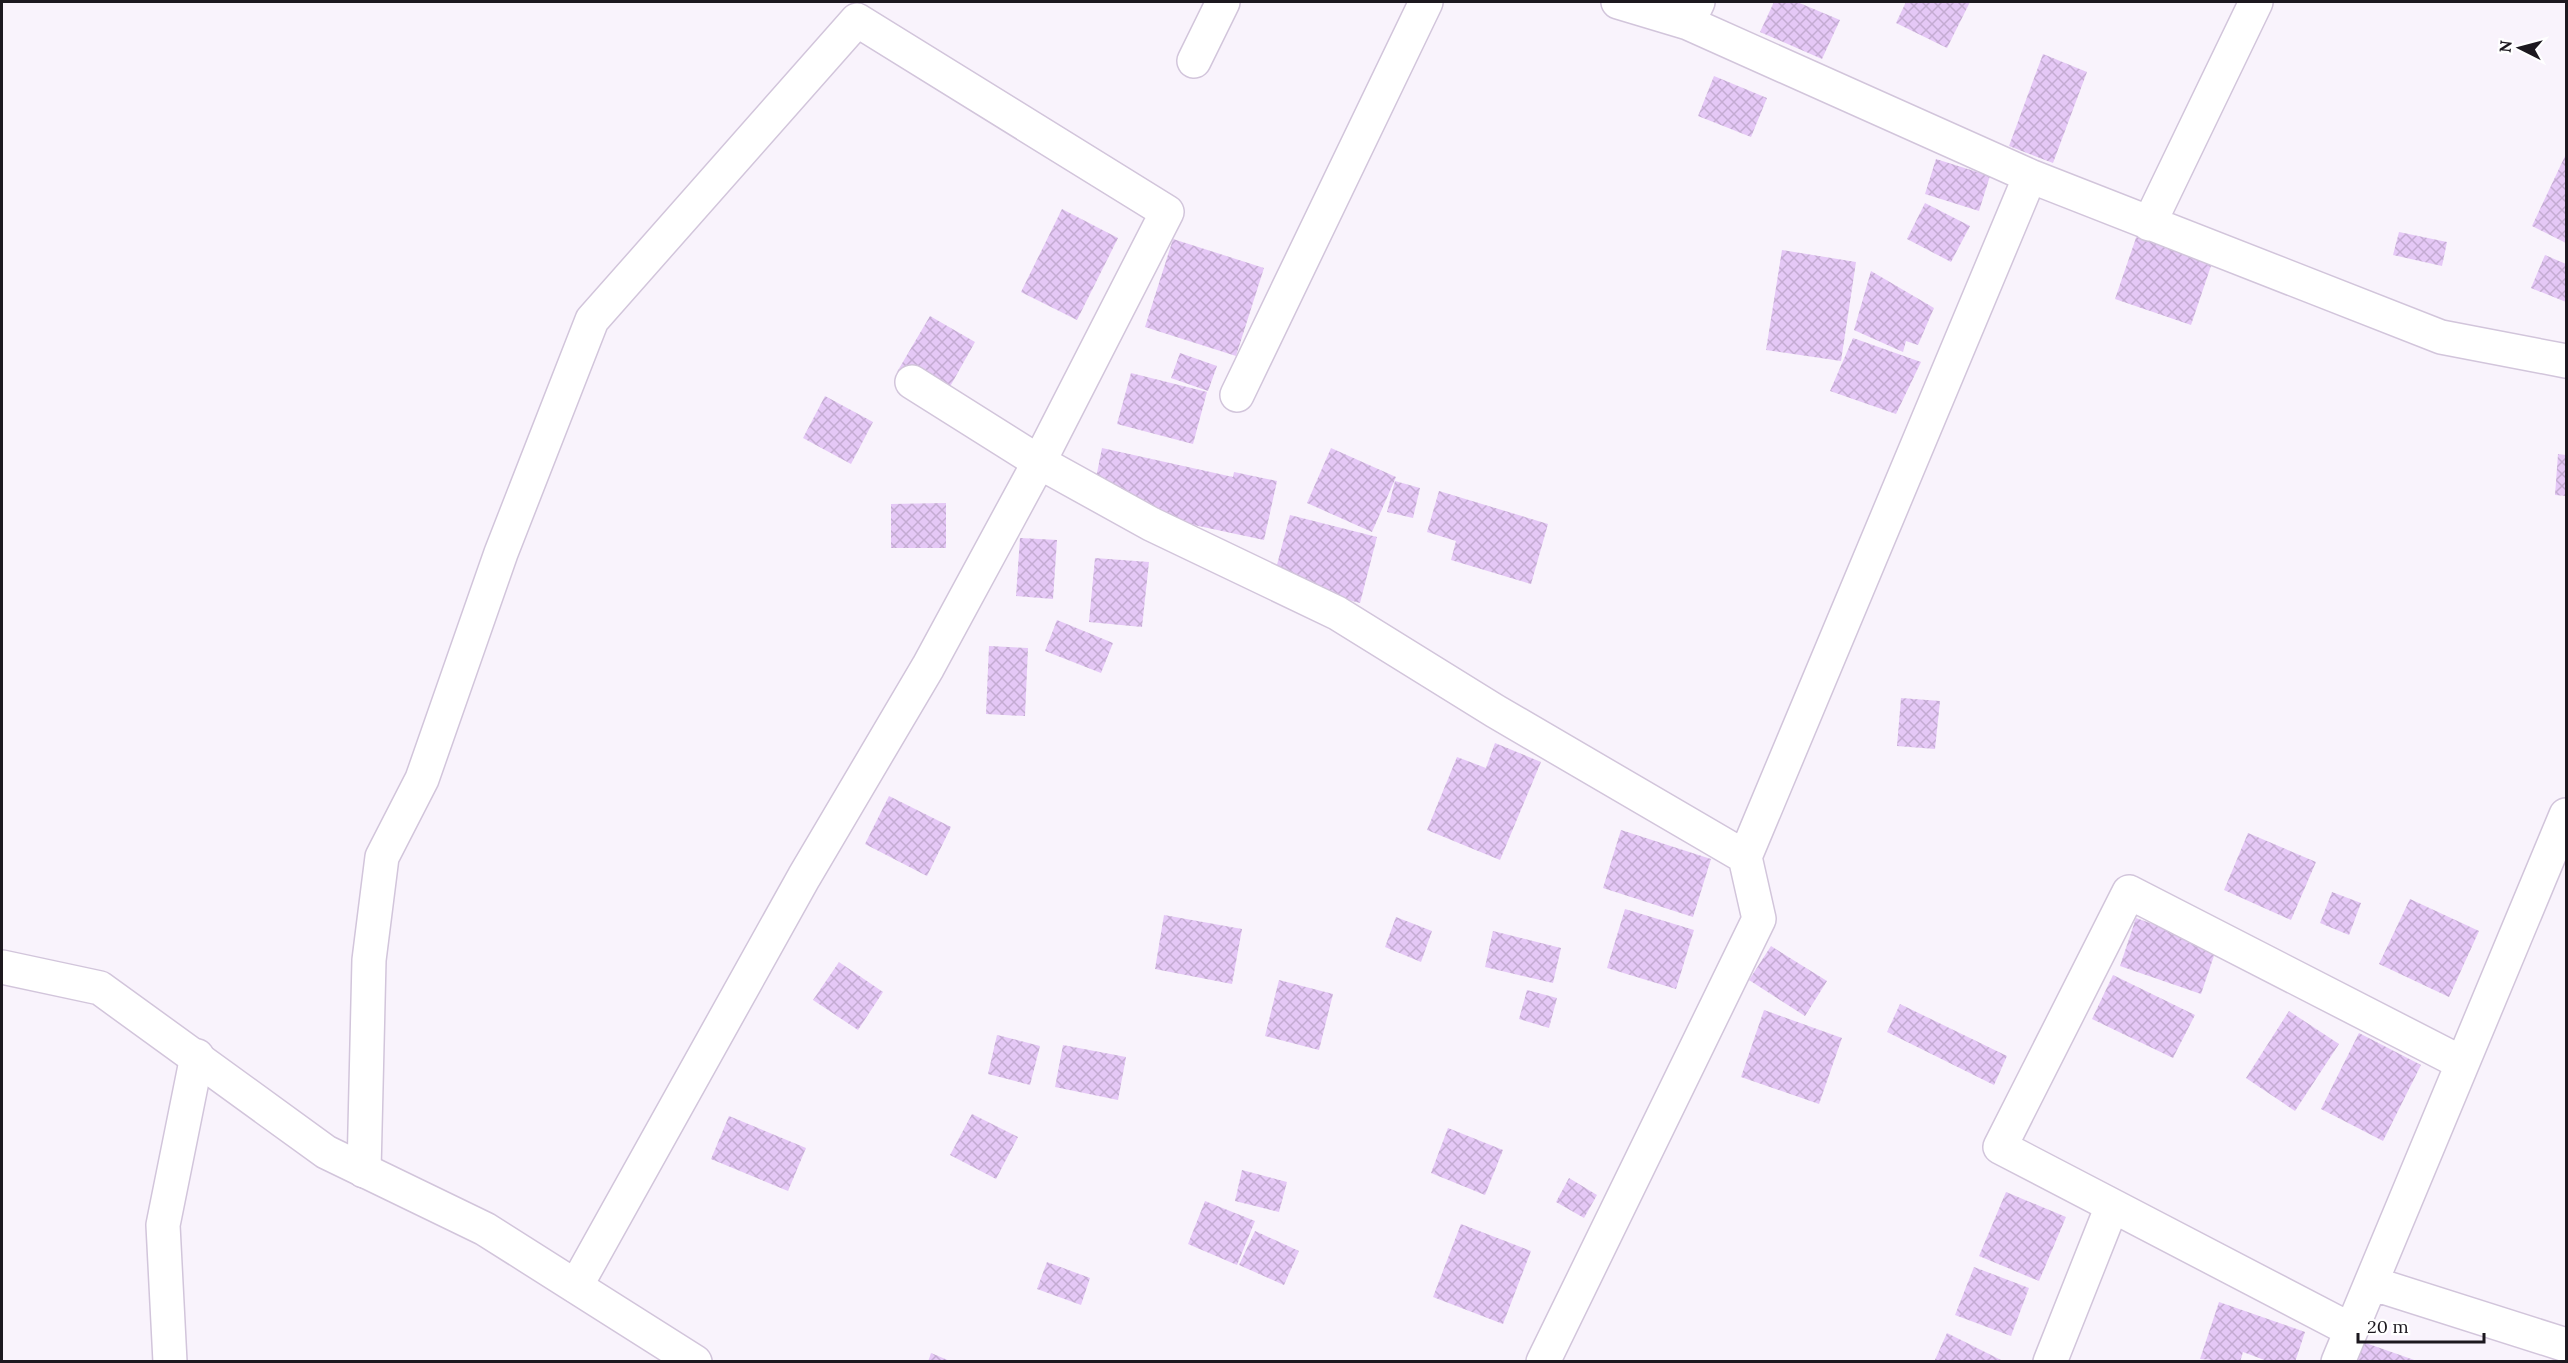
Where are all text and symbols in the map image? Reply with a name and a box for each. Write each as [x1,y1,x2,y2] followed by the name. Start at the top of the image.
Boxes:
[2490,18,2550,78] north arrow
[2494,39,2516,54] text: N
[2358,1306,2484,1344] scale bar
[2367,1315,2409,1338] text: 20 m

